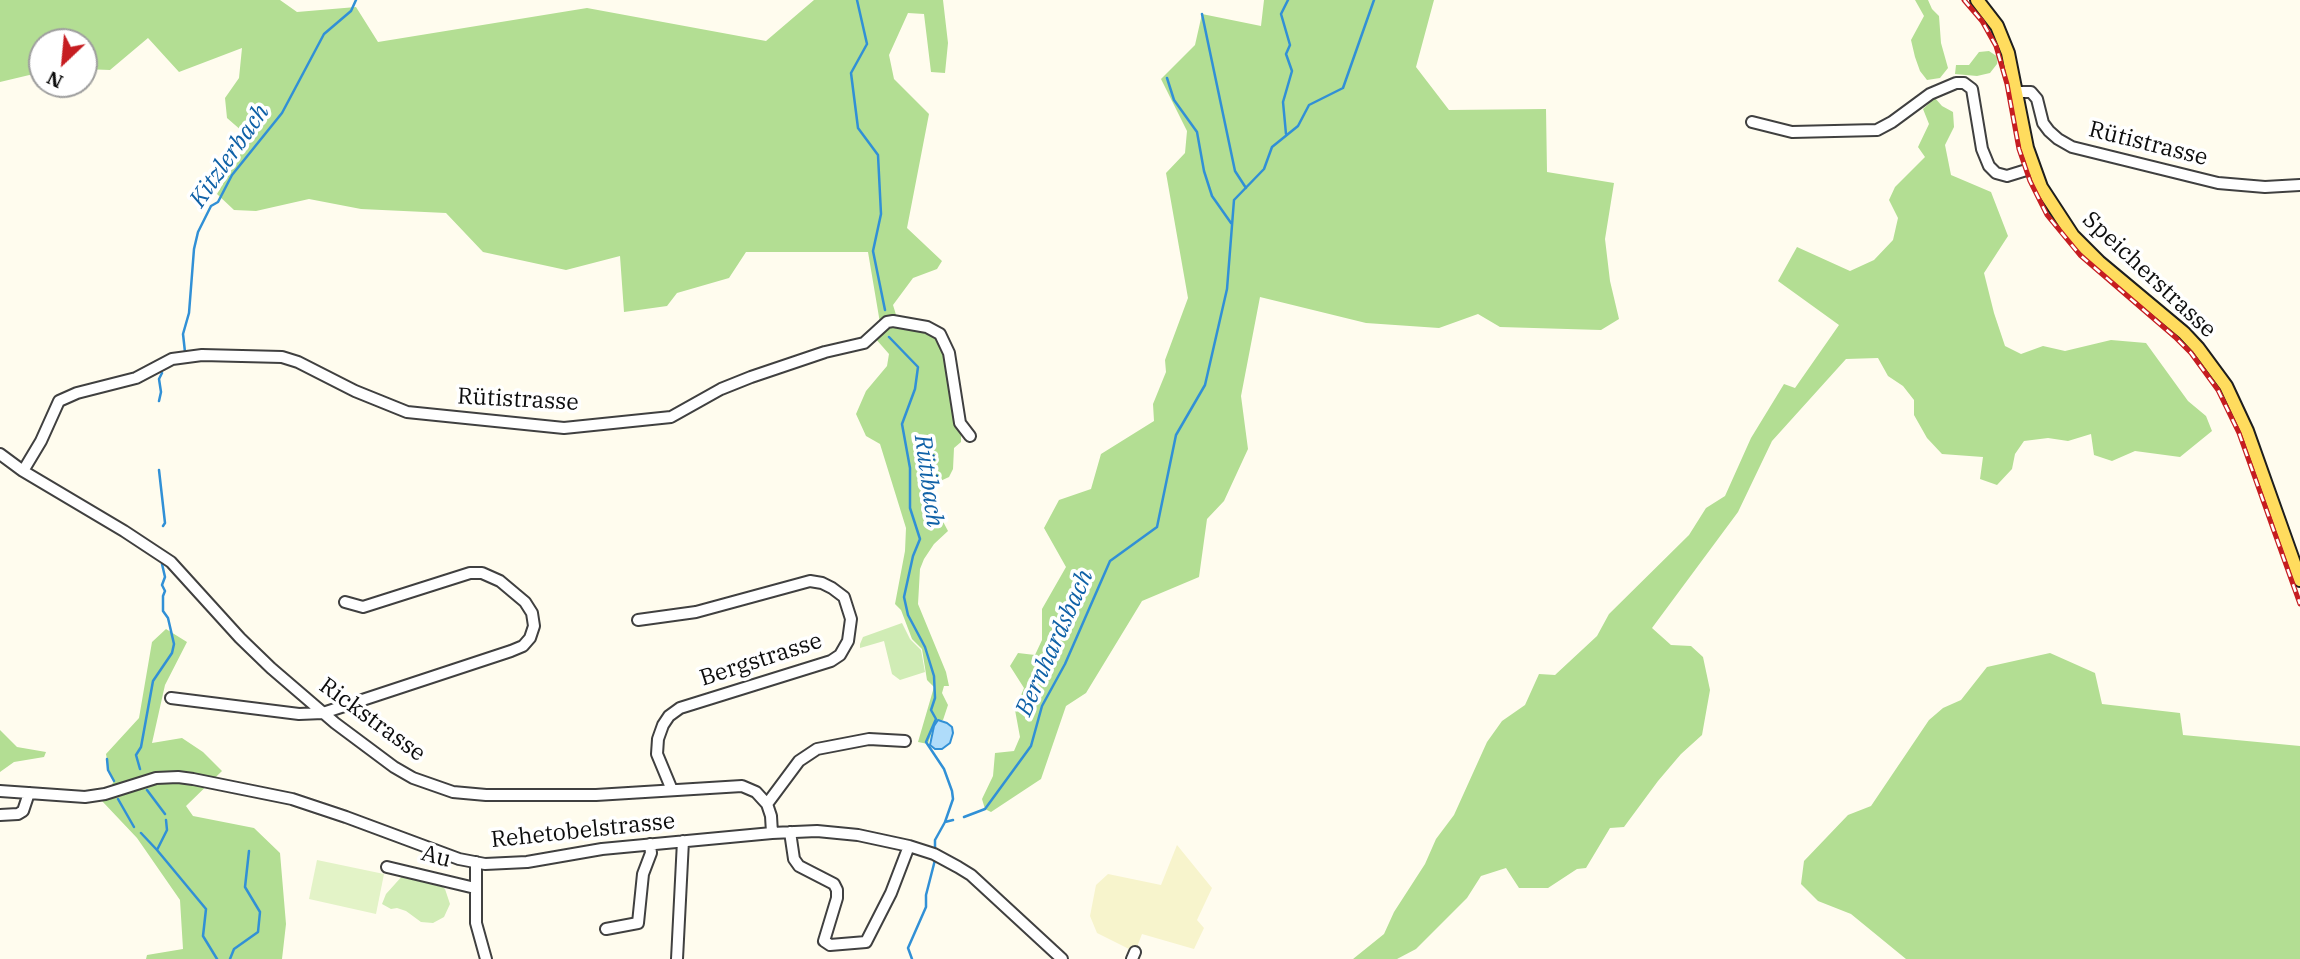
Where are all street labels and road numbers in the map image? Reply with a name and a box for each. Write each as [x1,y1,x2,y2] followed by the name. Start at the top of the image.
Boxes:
[2086,116,2210,172] street label: Rütistrasse
[2076,206,2222,344] street label: Speicherstrasse
[457,383,579,417] street label: Rütistrasse
[696,627,826,693] street label: Bergstrasse
[313,672,431,768] street label: Rickstrasse
[490,808,676,854] street label: Rehetobelstrasse
[418,840,454,874] street label: Au

